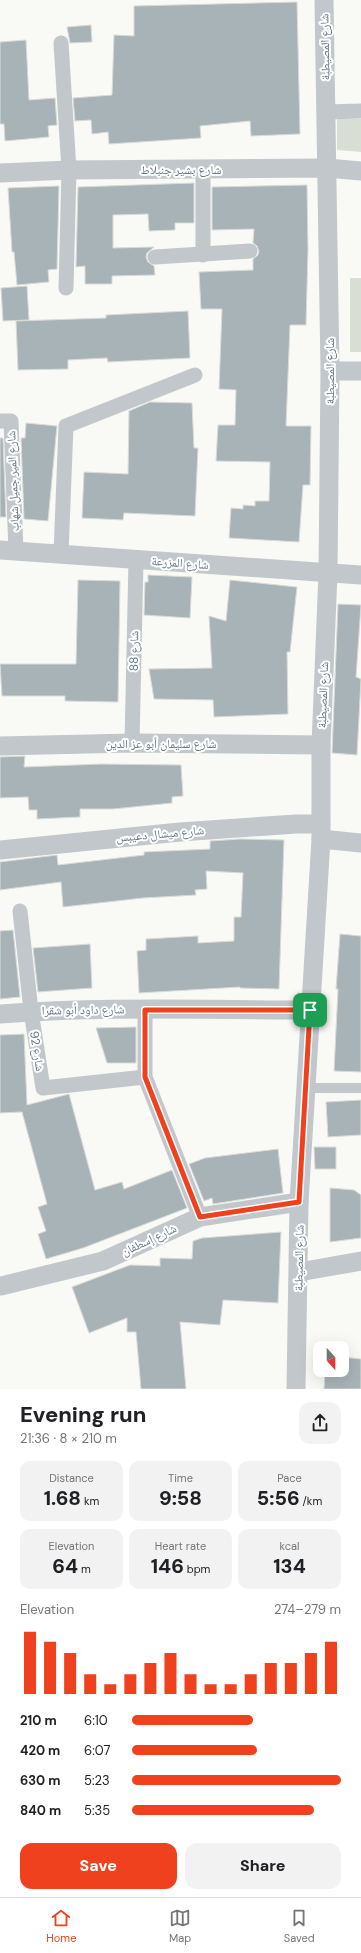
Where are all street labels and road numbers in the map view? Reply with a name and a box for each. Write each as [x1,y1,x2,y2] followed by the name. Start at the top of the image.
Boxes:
[316,14,334,80] street label: شارع المصيطبة
[141,162,222,178] street label: شارع بشير جنبلاط
[322,338,338,404] street label: شارع المصيطبة
[3,430,23,532] street label: شارع المير جميل شهاب
[151,553,209,573] street label: شارع المزرعة
[126,630,142,671] street label: شارع 88
[314,661,332,729] street label: شارع المصيطبة
[106,736,216,752] street label: شارع سليمان أبو عز الدين
[115,822,205,846] street label: شارع ميشال دعيبس
[41,1001,125,1019] street label: شارع داود أبو شقرا
[26,1030,48,1072] street label: شارع 92
[119,1220,179,1260] street label: شارع إسطفان
[290,1225,308,1291] street label: شارع المصيطبة

